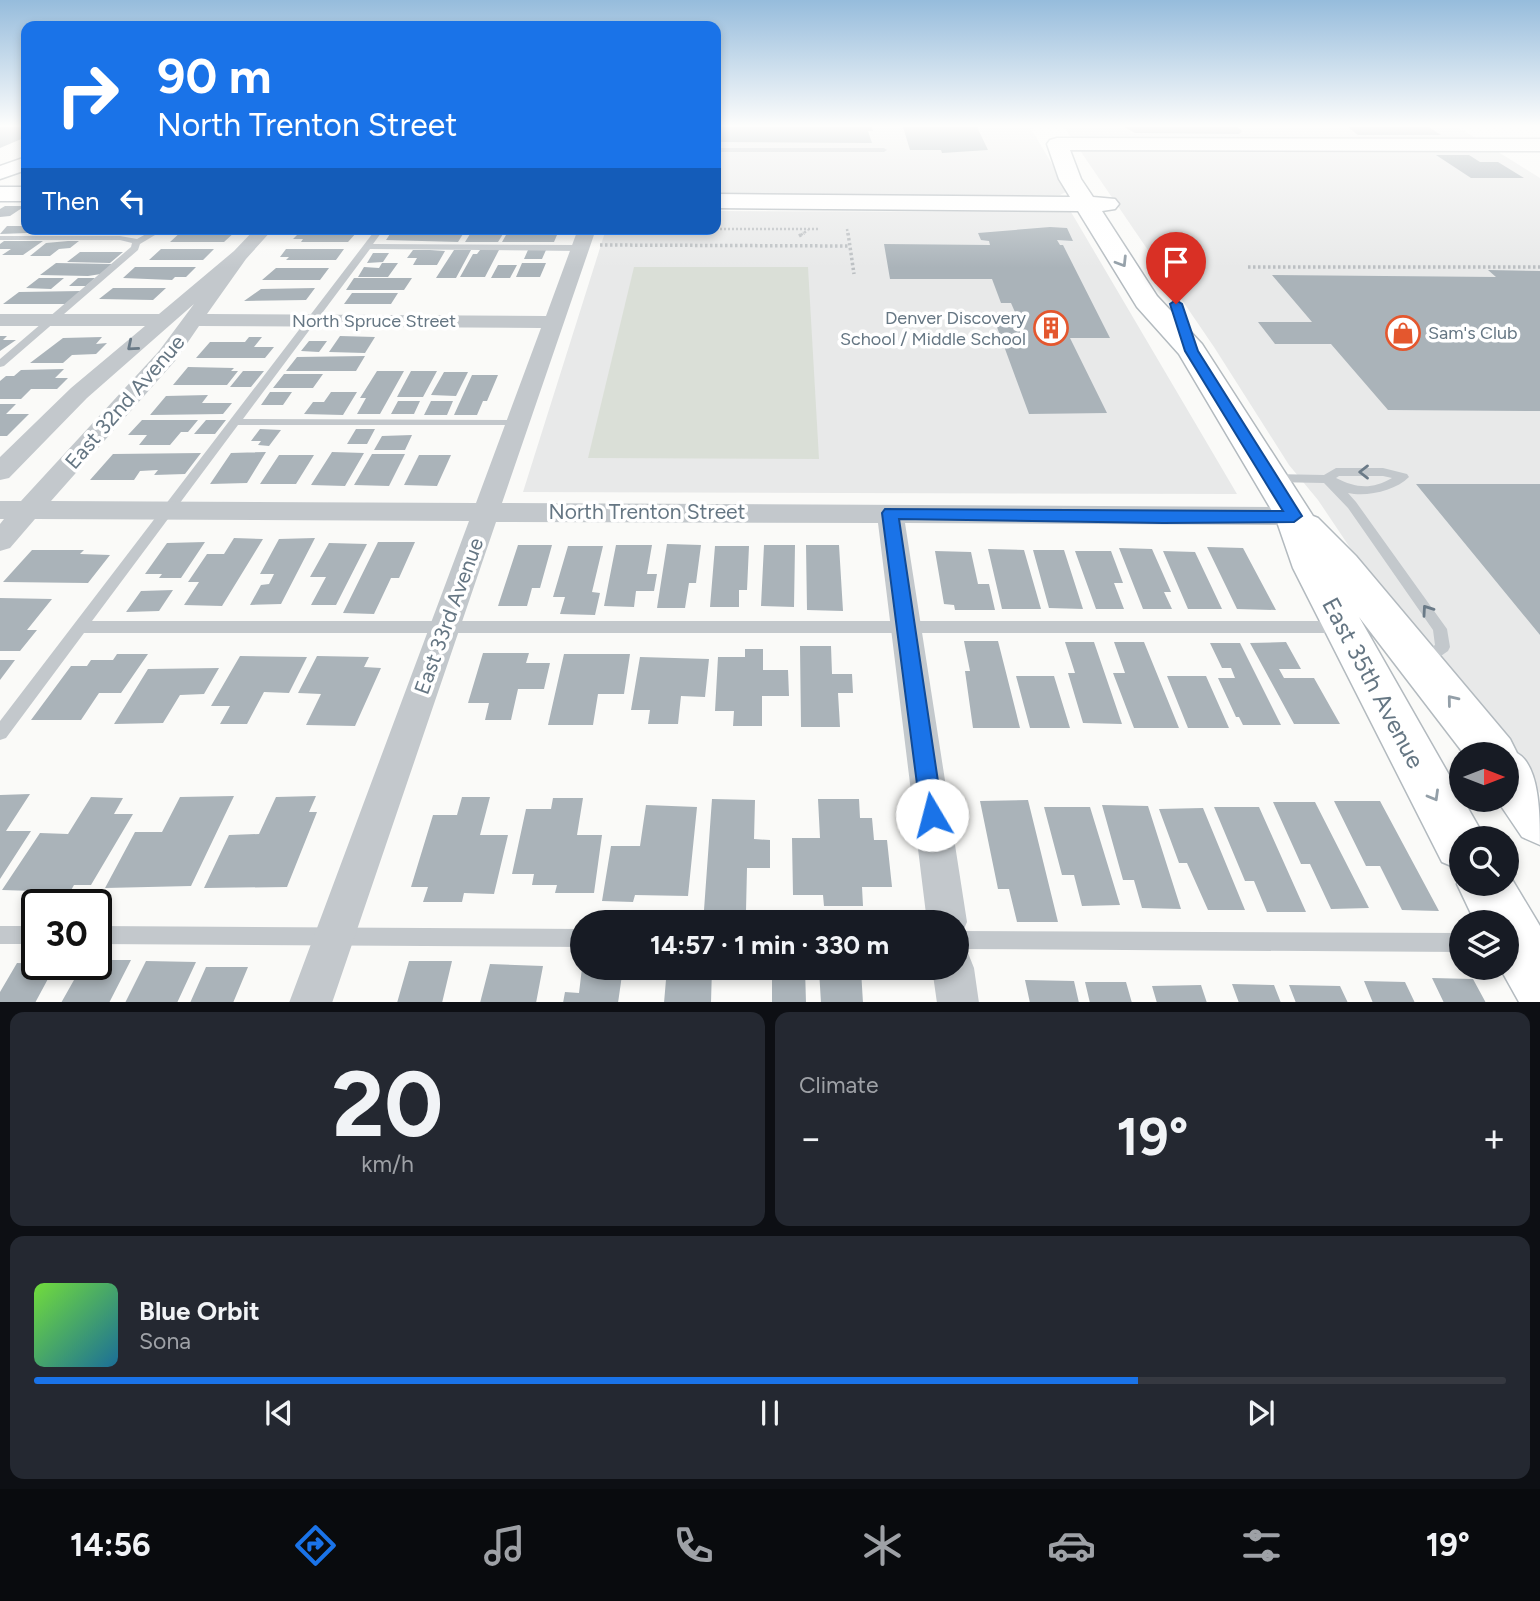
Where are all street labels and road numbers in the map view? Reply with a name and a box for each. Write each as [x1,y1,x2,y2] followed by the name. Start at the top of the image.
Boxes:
[292,310,456,332] street label: North Spruce Street
[60,330,190,474] street label: East 32nd Avenue
[548,499,746,524] street label: North Trenton Street
[409,534,488,697] street label: East 33rd Avenue
[1316,592,1431,773] street label: East 35th Avenue

